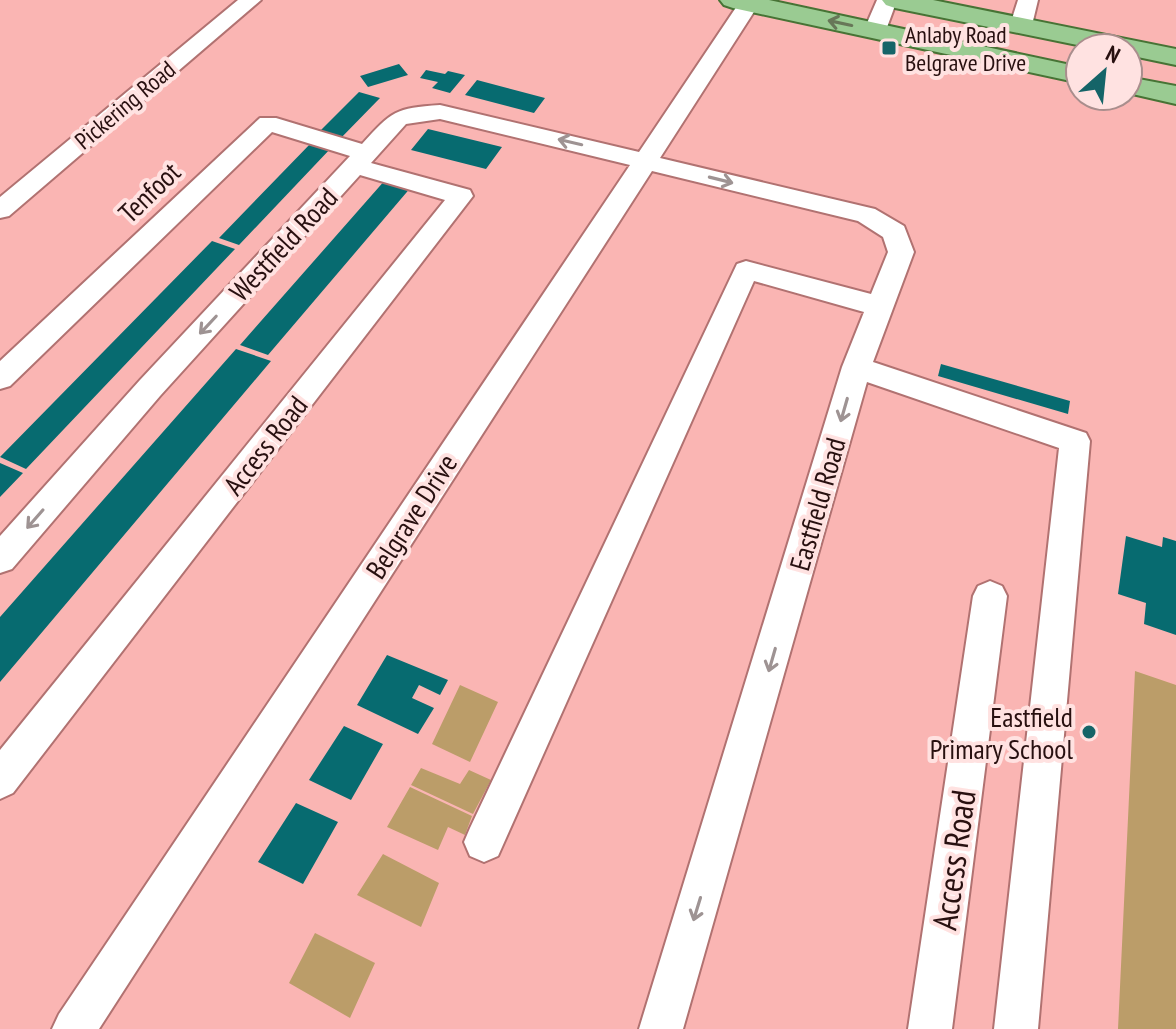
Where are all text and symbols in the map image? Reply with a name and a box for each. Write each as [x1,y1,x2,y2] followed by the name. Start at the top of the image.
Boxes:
[827,15,853,30] one-way arrow
[905,19,1026,78] place label: Anlaby Road Belgrave Drive
[1064,32,1144,112] north arrow
[880,39,898,57] marker: Anlaby Road Belgrave Drive
[1101,39,1125,69] text: N
[68,54,182,156] street label: Pickering Road
[557,134,583,149] one-way arrow
[110,153,188,230] street label: Tenfoot
[708,173,733,188] one-way arrow
[221,179,345,309] street label: Westfield Road
[199,315,218,335] one-way arrow
[215,388,315,502] street label: Access Road
[836,396,851,422] one-way arrow
[780,433,854,575] street label: Eastfield Road
[357,447,465,585] street label: Belgrave Drive
[26,508,44,528] one-way arrow
[764,646,779,672] one-way arrow
[930,698,1073,767] place label: Eastfield Primary School
[1080,723,1098,741] marker: Eastfield Primary School
[921,787,985,933] street label: Access Road
[689,895,704,921] one-way arrow

